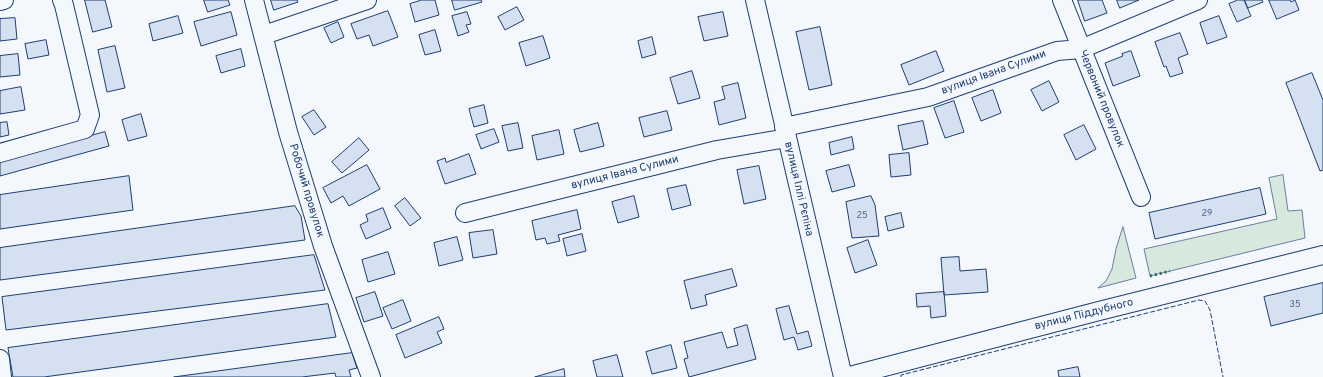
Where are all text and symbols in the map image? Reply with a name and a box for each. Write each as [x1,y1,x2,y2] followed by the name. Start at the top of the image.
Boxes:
[940,48,1048,98] street label: вулиця Івана Сулими
[1075,48,1127,150] street label: Червоний провулок
[781,140,815,238] street label: вулиця Іллі Рєпіна
[285,142,327,240] street label: Робочий провулок
[570,153,680,193] street label: вулиця Івана Сулими
[1202,209,1212,219] house number: 29
[856,211,868,221] house number: 25
[1033,296,1135,334] street label: вулиця Піддубного
[1289,300,1301,310] house number: 35

